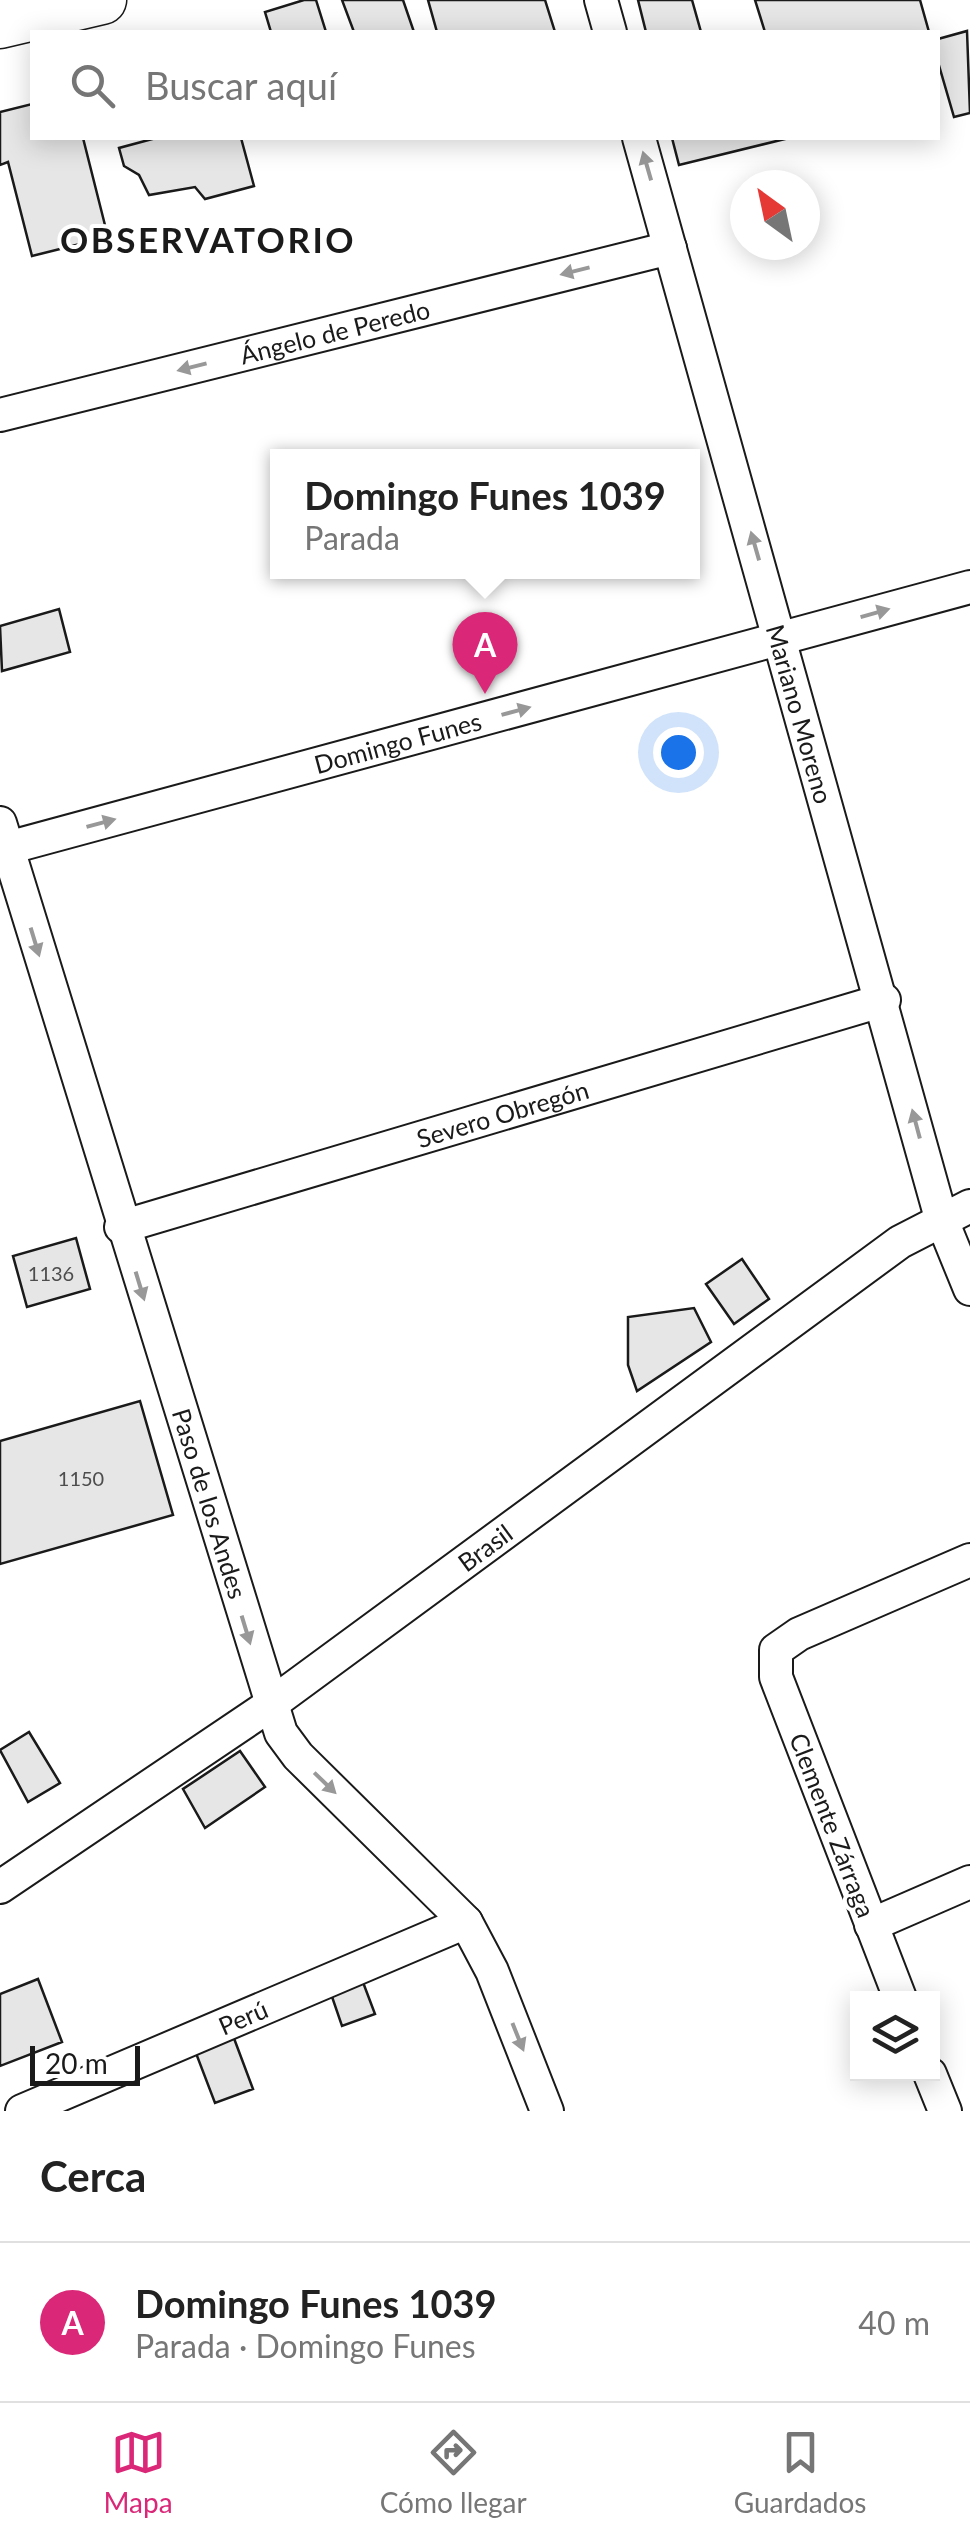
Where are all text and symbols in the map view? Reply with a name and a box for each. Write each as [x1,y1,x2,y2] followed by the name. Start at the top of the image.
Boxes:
[30,30,940,140] search box
[65,58,120,113] icon: search
[145,62,337,108] text: Buscar aquí
[639,150,654,181] one-way arrow
[730,170,820,260] north arrow
[60,218,356,260] district label: OBSERVATORIO
[559,264,590,280] one-way arrow
[237,293,433,370] street label: Ángelo de Peredo
[176,360,207,375] one-way arrow
[270,449,700,579] popup
[304,472,666,518] text: Domingo Funes 1039
[304,518,400,557] text: Parada
[747,530,762,561] one-way arrow
[861,605,891,620] one-way arrow
[452,612,518,694] pin: A
[761,621,839,807] street label: Mariano Moreno
[502,703,532,718] one-way arrow
[311,705,485,779] street label: Domingo Funes
[653,727,704,778] your location
[86,814,117,830] one-way arrow
[28,927,43,957] one-way arrow
[413,1074,592,1153] street label: Severo Obregón
[908,1108,924,1139] one-way arrow
[28,1261,74,1285] house number: 1136
[133,1271,148,1302] one-way arrow
[167,1405,254,1602] street label: Paso de los Andes
[58,1466,104,1490] house number: 1150
[452,1517,518,1577] street label: Brasil
[240,1615,255,1645] one-way arrow
[784,1729,882,1921] street label: Clemente Zárraga
[312,1771,336,1794] one-way arrow
[850,1991,940,2081] map controls
[850,1991,940,2081] button: layers
[214,1993,272,2041] street label: Perú
[511,2023,527,2053] one-way arrow
[30,2041,140,2086] scale bar
[45,2046,108,2080] text: 20 m
[40,2151,146,2201] text: Cerca
[135,2280,497,2326] text: Domingo Funes 1039
[61,2303,84,2342] text: A
[858,2303,930,2342] text: 40 m
[135,2326,476,2365] text: Parada · Domingo Funes
[104,2425,173,2519] tab: Mapa
[380,2425,527,2519] tab: Cómo llegar
[734,2425,866,2519] tab: Guardados

